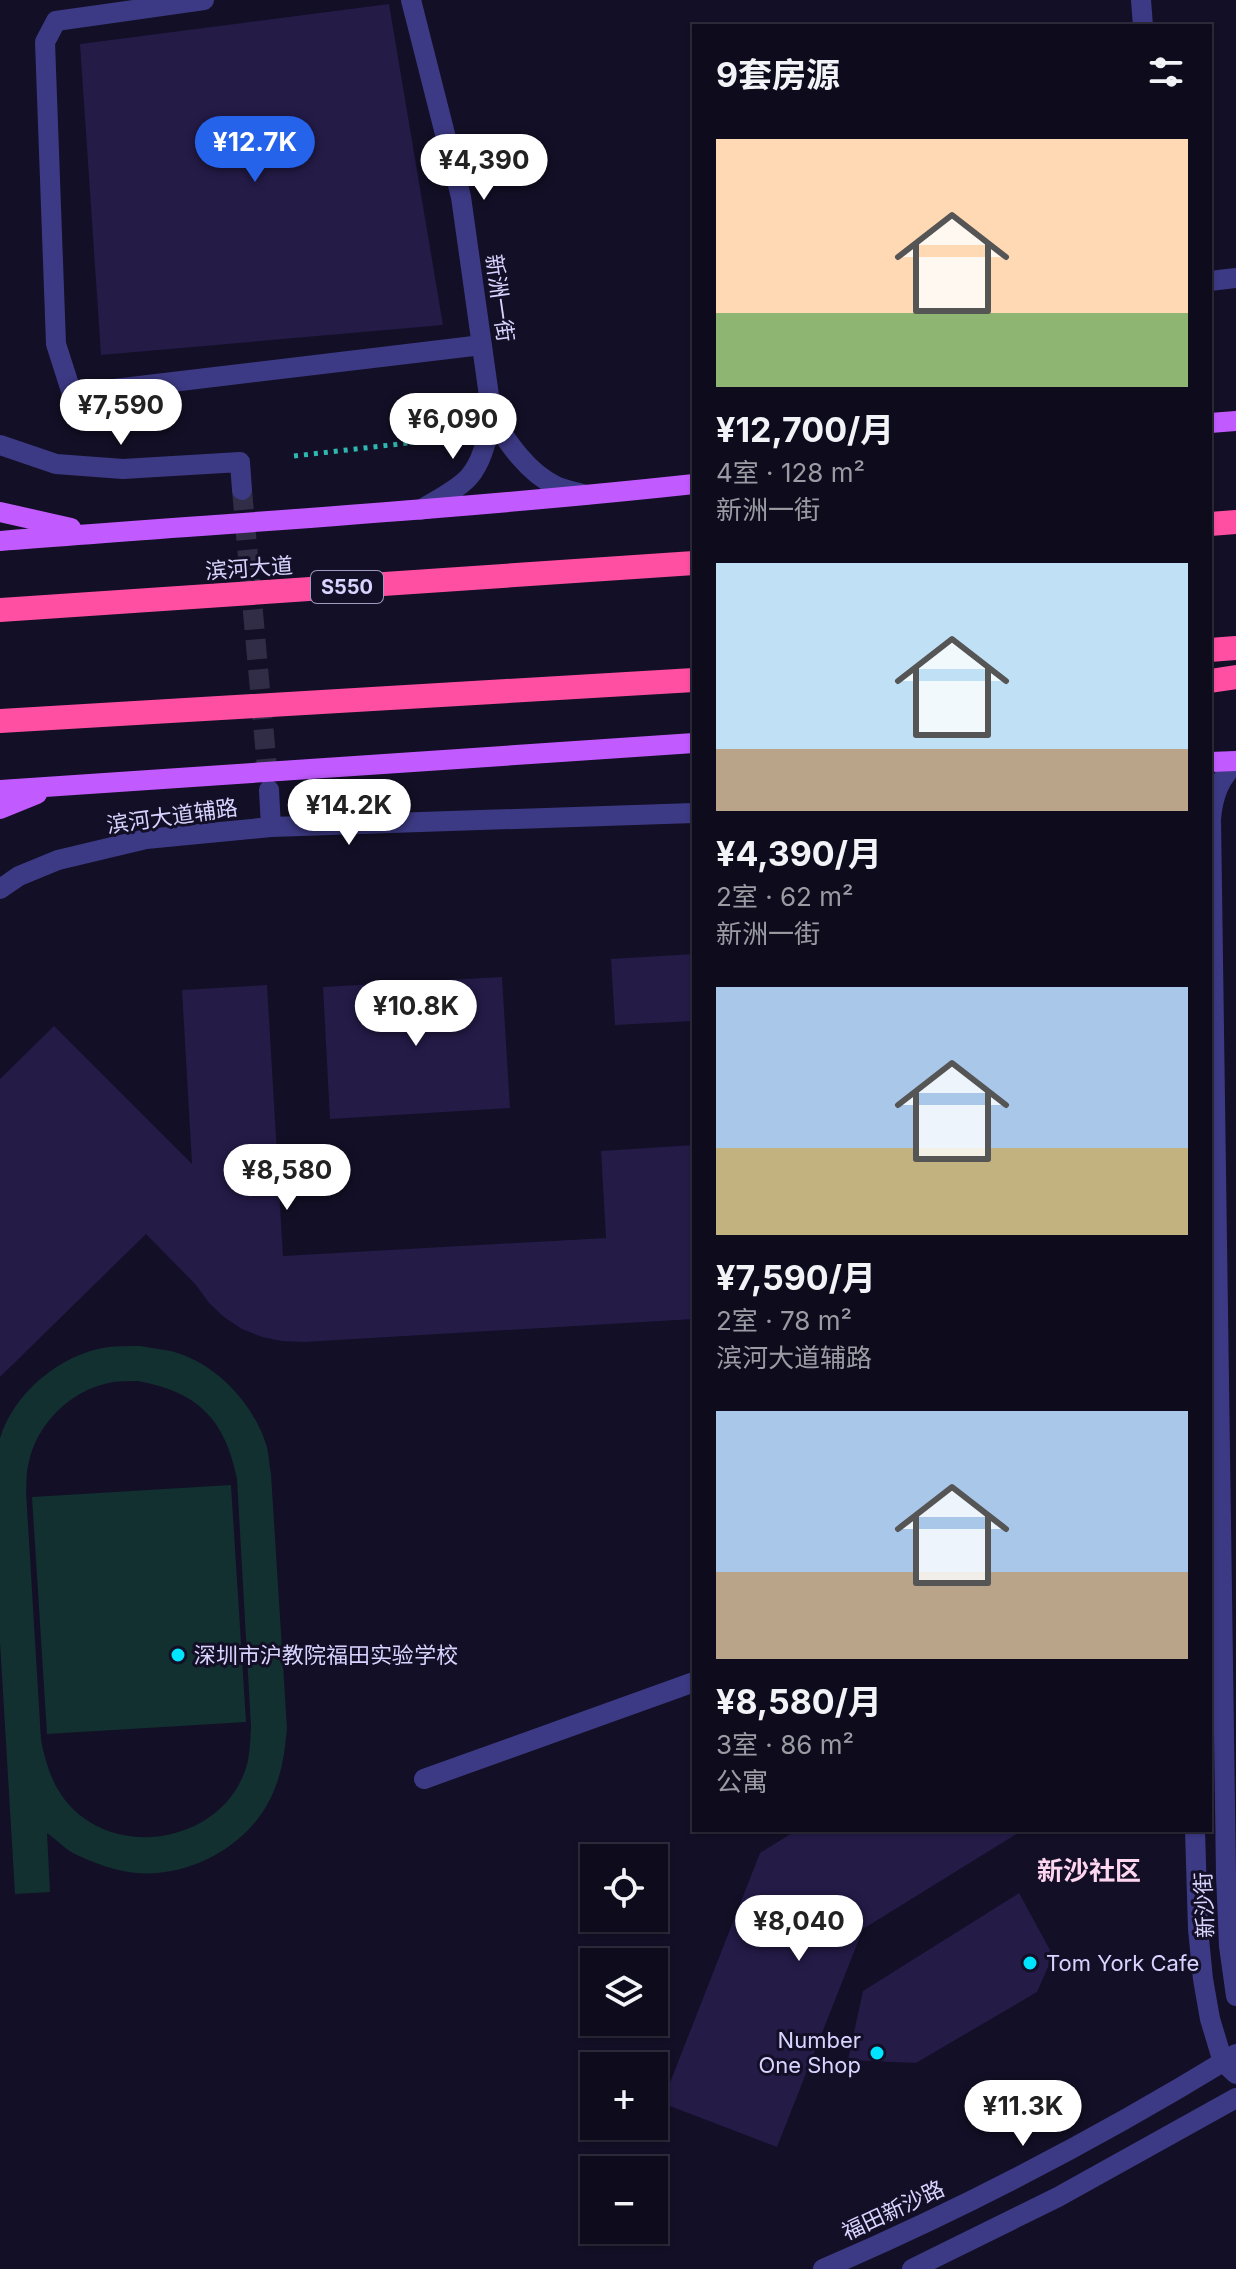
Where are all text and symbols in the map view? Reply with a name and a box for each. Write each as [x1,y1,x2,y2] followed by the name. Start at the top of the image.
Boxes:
[1144,50,1188,94] icon: filters
[716,54,840,95] text: 9套房源
[190,116,320,184] pin: ¥12.7K
[213,126,297,157] text: ¥12.7K
[419,134,549,202] pin: ¥4,390
[439,144,529,175] text: ¥4,390
[880,191,1024,335] icon: home
[481,253,519,343] street label: 新洲一街
[56,379,186,447] pin: ¥7,590
[78,389,164,420] text: ¥7,590
[388,393,518,461] pin: ¥6,090
[408,403,498,434] text: ¥6,090
[716,409,894,450] text: ¥12,700/月
[716,457,865,488] text: 4室 · 128 m²
[716,494,820,525] text: 新洲一街
[204,552,294,584] street label: 滨河大道
[311,571,383,603] road number: S550
[880,615,1024,759] icon: home
[284,779,414,847] pin: ¥14.2K
[306,789,392,820] text: ¥14.2K
[105,794,239,838] street label: 滨河大道辅路
[716,833,882,874] text: ¥4,390/月
[716,881,854,912] text: 2室 · 62 m²
[716,918,820,949] text: 新洲一街
[351,980,481,1048] pin: ¥10.8K
[373,990,459,1021] text: ¥10.8K
[880,1039,1024,1183] icon: home
[222,1144,352,1212] pin: ¥8,580
[242,1154,332,1185] text: ¥8,580
[716,1257,876,1298] text: ¥7,590/月
[716,1305,852,1336] text: 2室 · 78 m²
[716,1342,872,1373] text: 滨河大道辅路
[880,1463,1024,1607] icon: home
[194,1642,458,1668] place label: 深圳市沪教院福田实验学校
[169,1646,187,1664] marker: 深圳市沪教院福田实验学校
[716,1681,882,1722] text: ¥8,580/月
[716,1729,854,1760] text: 3室 · 86 m²
[716,1766,768,1797] text: 公寓
[580,1844,668,2244] map controls
[580,1844,668,1932] button: locate
[1037,1855,1141,1886] district label: 新沙社区
[1190,1872,1218,1938] street label: 新沙街
[734,1895,864,1963] pin: ¥8,040
[753,1905,845,1936] text: ¥8,040
[580,1948,668,2036] button: layers
[1046,1950,1199,1976] place label: Tom York Cafe
[1021,1954,1039,1972] marker: Tom York Cafe
[758,2027,861,2078] place label: Number One Shop
[868,2044,886,2062] marker: Number One Shop
[580,2052,668,2140] button: +
[958,2080,1088,2148] pin: ¥11.3K
[983,2090,1063,2121] text: ¥11.3K
[580,2156,668,2244] button: −
[838,2175,948,2245] street label: 福田新沙路

